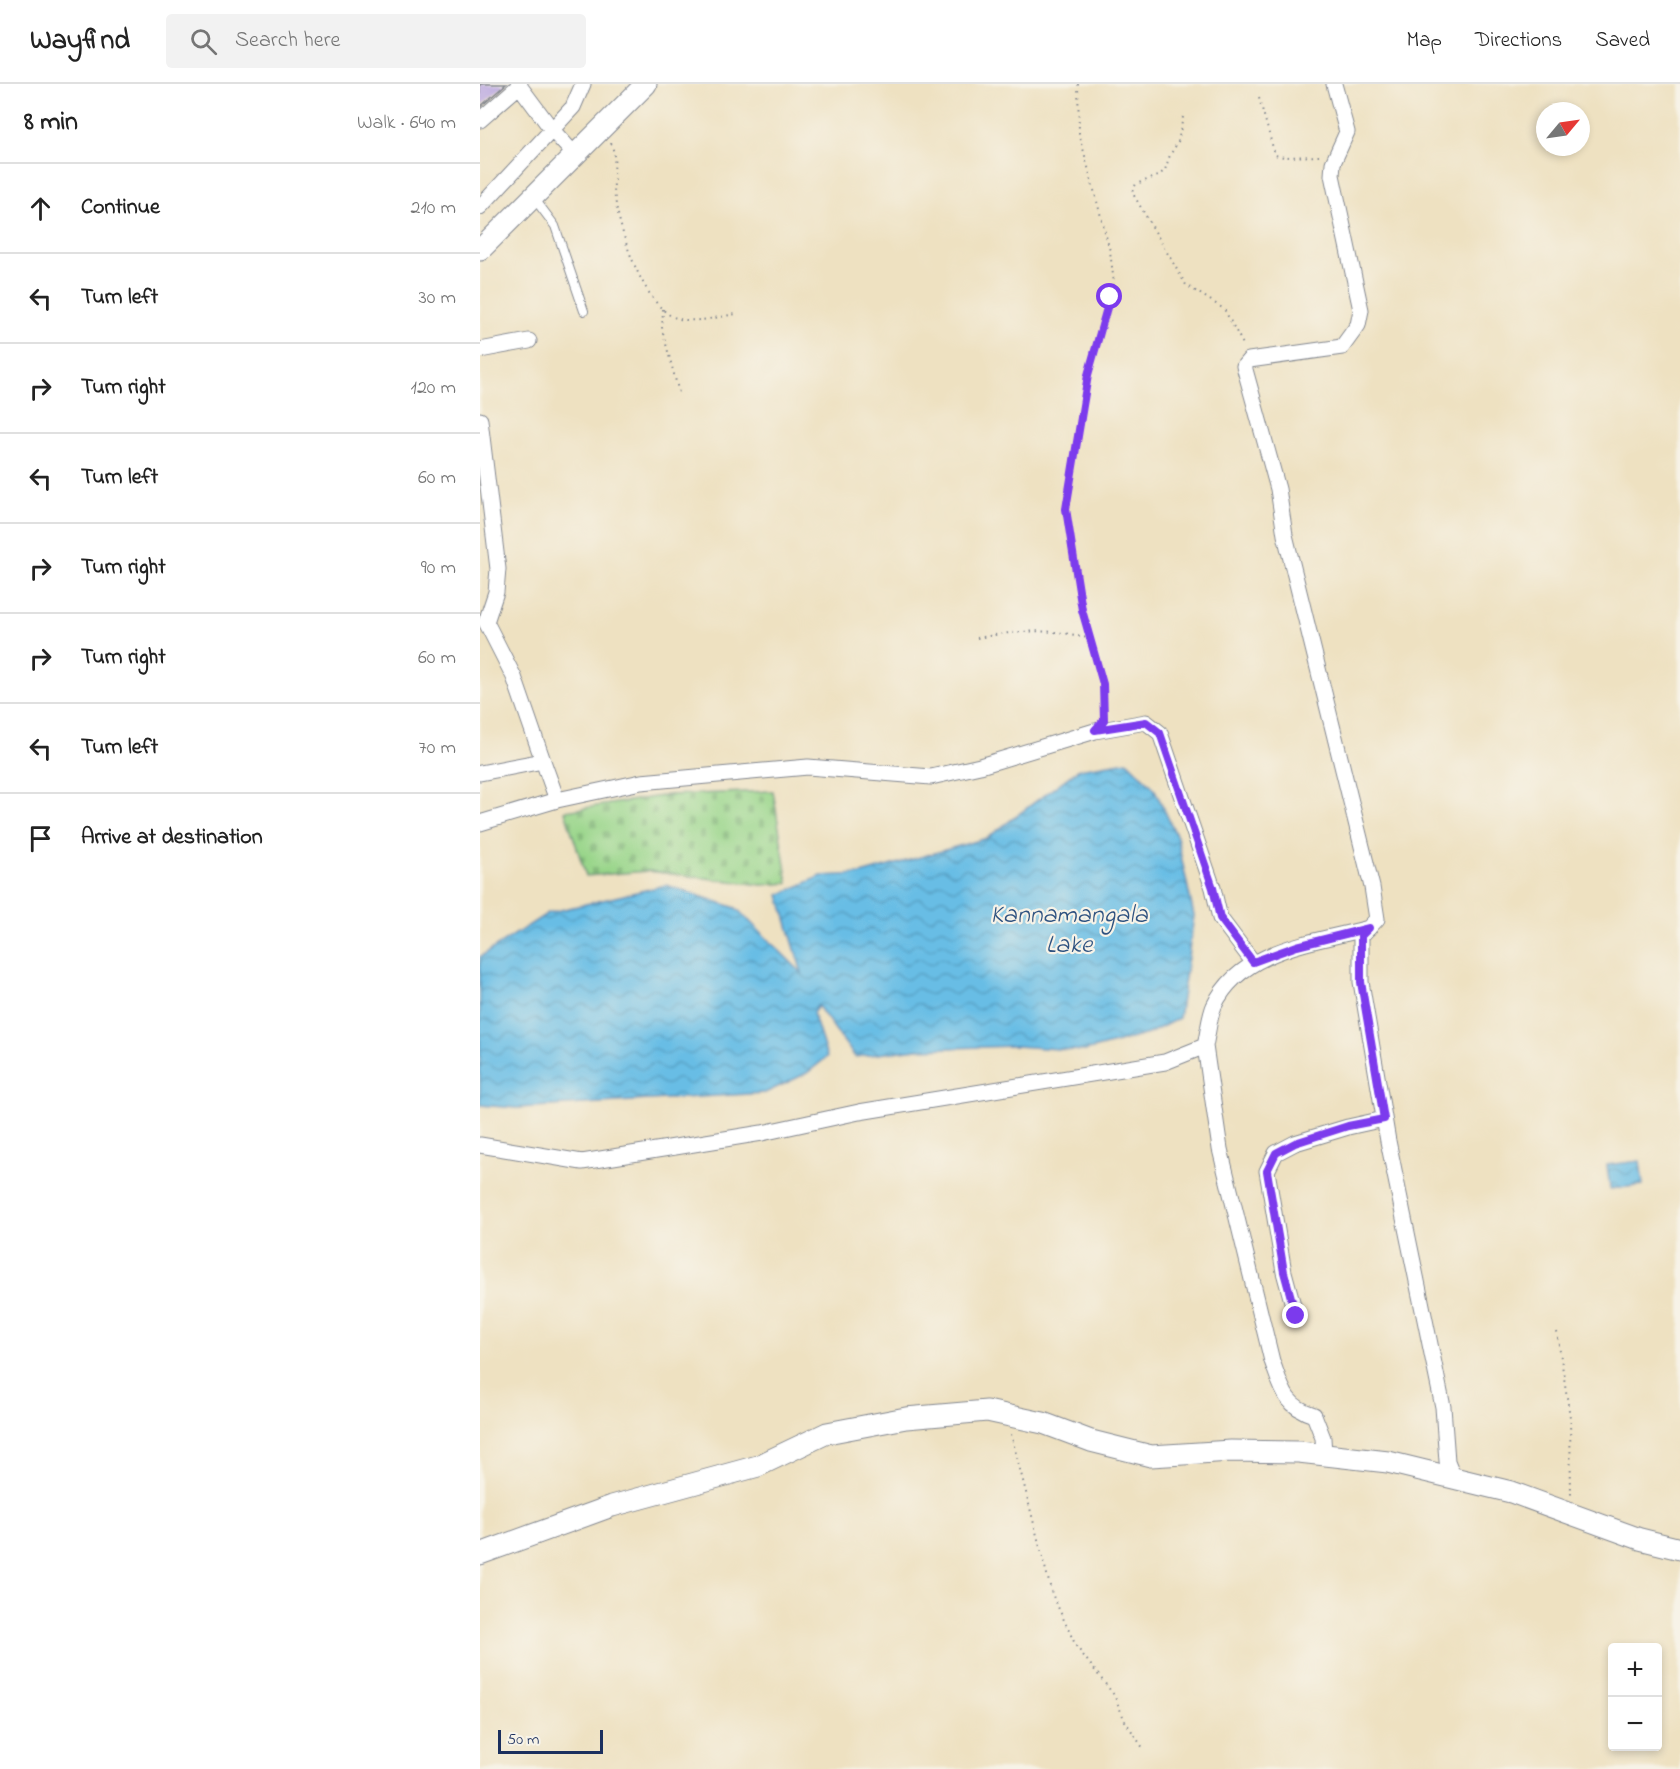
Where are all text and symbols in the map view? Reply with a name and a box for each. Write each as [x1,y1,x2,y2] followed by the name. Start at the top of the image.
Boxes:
[166,14,586,68] search box
[30,21,130,62] text: Wayfind
[187,25,220,58] icon: search
[235,25,340,57] text: Search here
[1406,26,1442,56] text: Map
[1475,26,1562,56] text: Directions
[1595,26,1650,56] text: Saved
[1536,102,1590,156] north arrow
[24,104,78,142] text: 8 min
[357,109,456,138] text: Walk · 640 m
[24,192,57,225] icon: ahead
[81,192,160,224] text: Continue
[411,194,456,223] text: 210 m
[24,282,57,315] icon: left
[81,282,158,314] text: Turn left
[1096,283,1122,309] route start
[419,284,456,313] text: 30 m
[24,372,57,405] icon: right
[81,372,166,404] text: Turn right
[411,374,456,403] text: 120 m
[24,462,57,495] icon: left
[81,462,158,494] text: Turn left
[418,464,456,493] text: 60 m
[24,552,57,585] icon: right
[81,552,166,584] text: Turn right
[421,554,456,583] text: 90 m
[24,642,57,675] icon: right
[81,642,166,674] text: Turn right
[418,644,456,673] text: 60 m
[24,732,57,765] icon: left
[81,732,158,764] text: Turn left
[419,734,456,763] text: 70 m
[24,822,57,855] icon: arrive
[81,822,263,854] text: Arrive at destination
[990,897,1149,965] water label: Kannamangala Lake
[1282,1302,1308,1328] route end
[1608,1643,1662,1751] map controls
[1608,1643,1662,1697] button: +
[1608,1697,1662,1751] button: −
[498,1727,603,1754] scale bar
[507,1728,539,1752] text: 50 m

